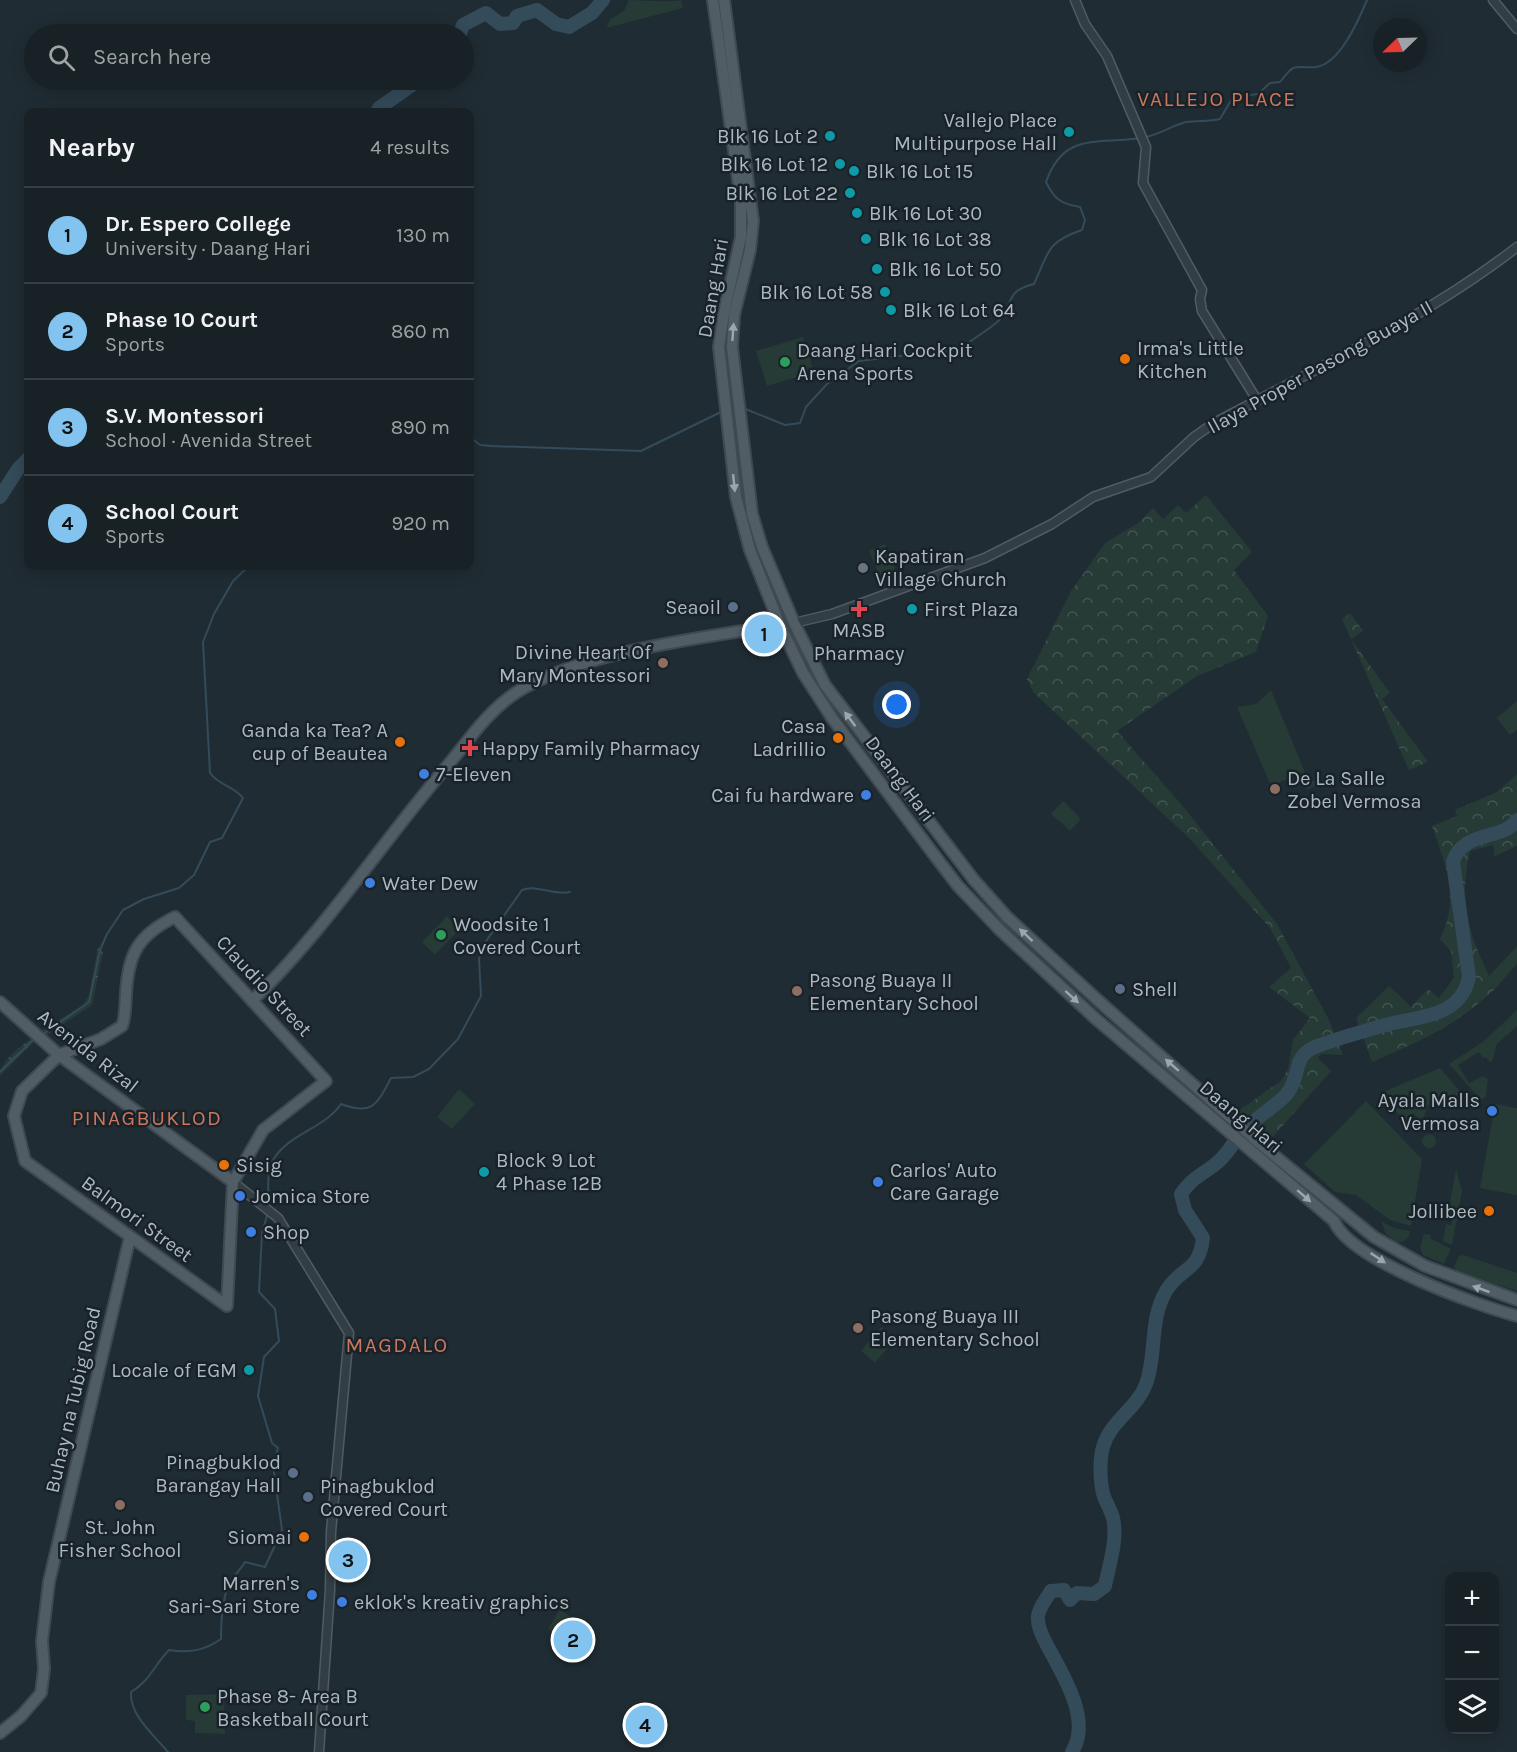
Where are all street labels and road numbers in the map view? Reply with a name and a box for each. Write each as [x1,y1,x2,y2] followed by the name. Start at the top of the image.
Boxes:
[693,236,733,340] street label: Daang Hari
[1203,295,1437,439] street label: Ilaya Proper Pasong Buaya II
[860,732,940,826] street label: Daang Hari
[211,931,317,1041] street label: Claudio Street
[33,1005,143,1097] street label: Avenida Rizal
[1195,1076,1287,1158] street label: Daang Hari
[77,1171,197,1267] street label: Balmori Street
[40,1305,106,1495] street label: Buhay na Tubig Road

